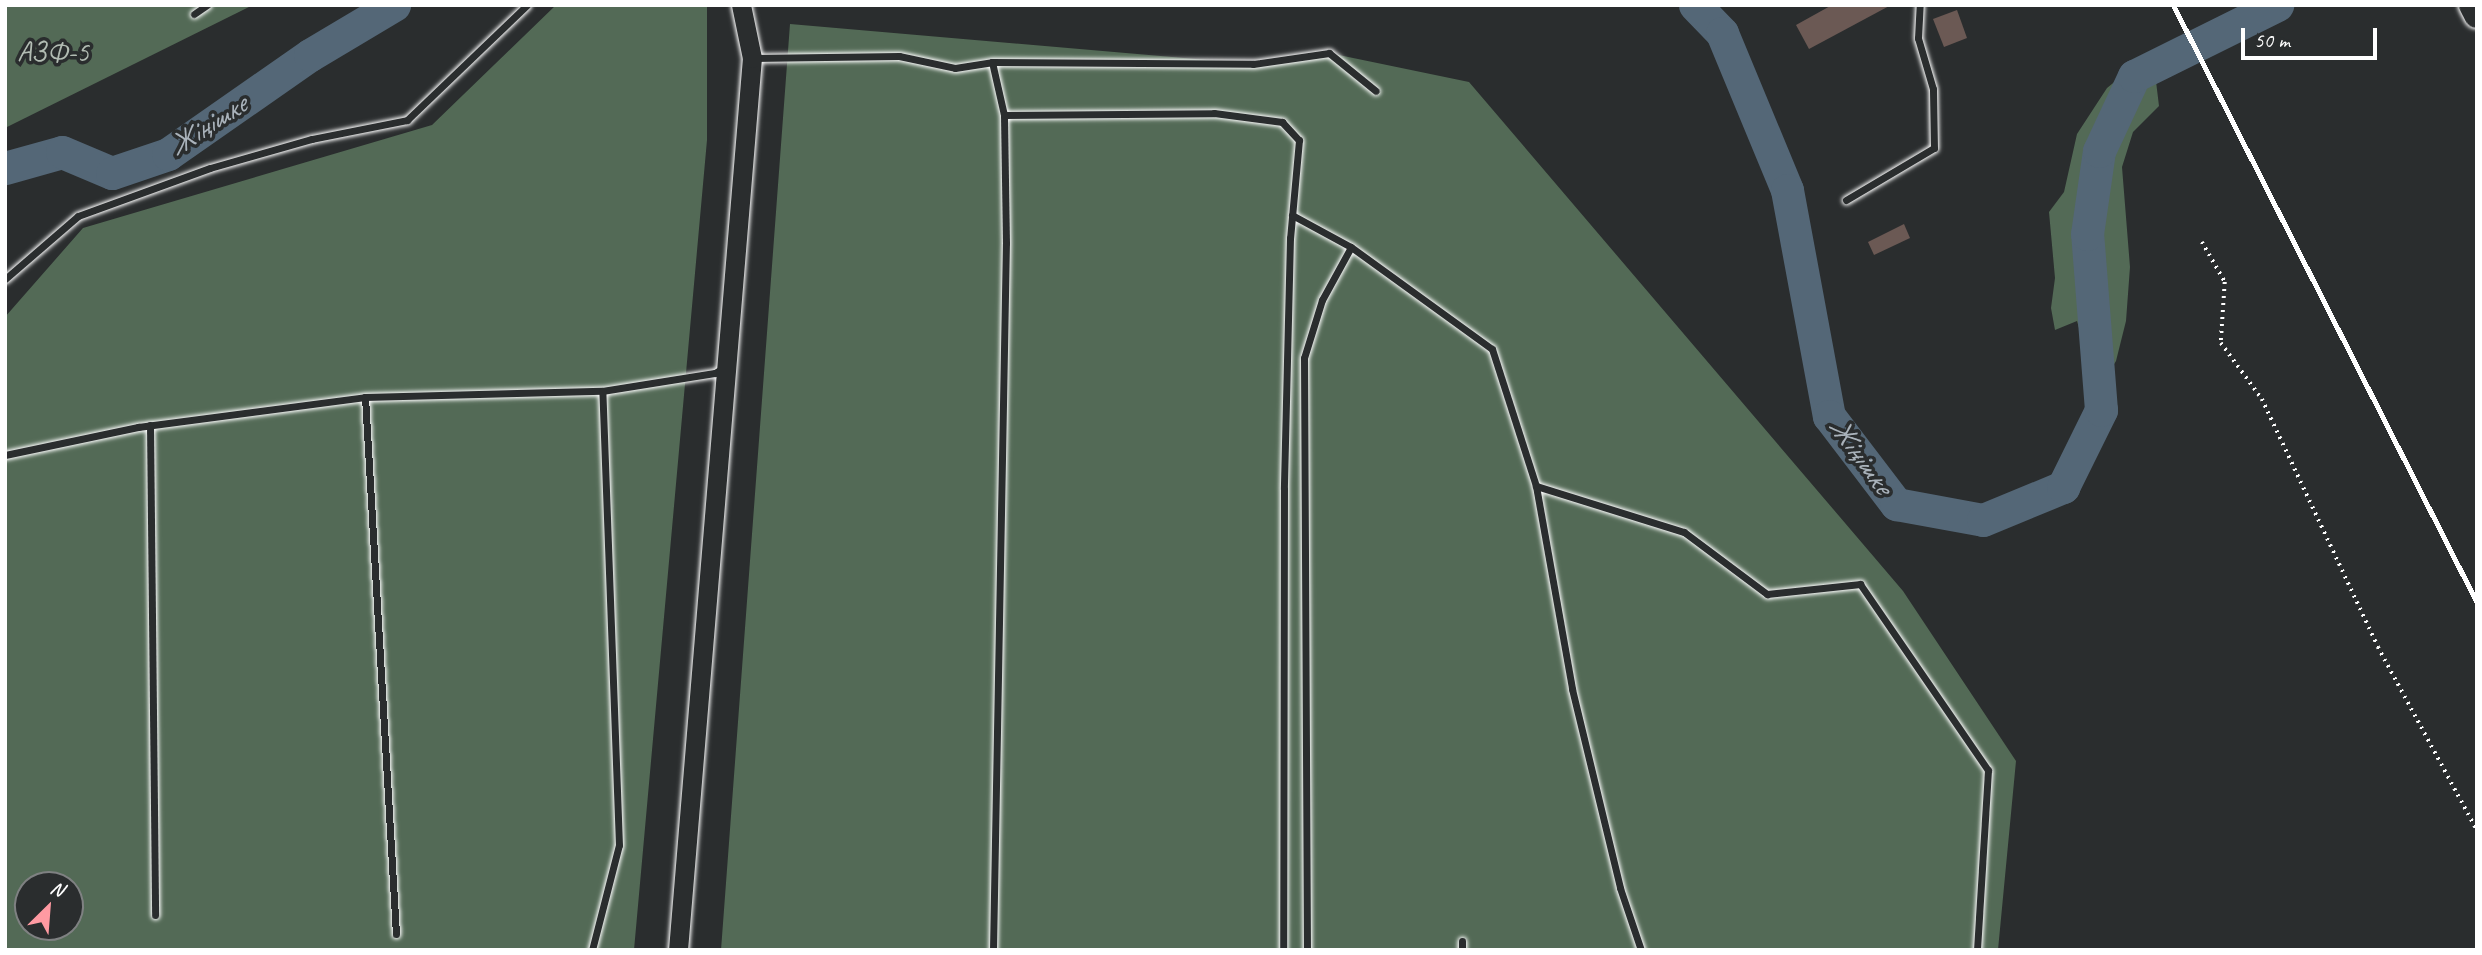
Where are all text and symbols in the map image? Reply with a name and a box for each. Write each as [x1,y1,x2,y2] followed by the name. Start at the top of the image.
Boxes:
[2244,14,2380,58] scale bar
[2254,27,2290,53] text: 50 m
[17,35,89,69] park label: АЗФ-5
[161,86,253,164] water label: Жіңішке
[1821,409,1901,501] water label: Жіңішке
[14,871,84,941] north arrow
[47,875,67,902] text: N

